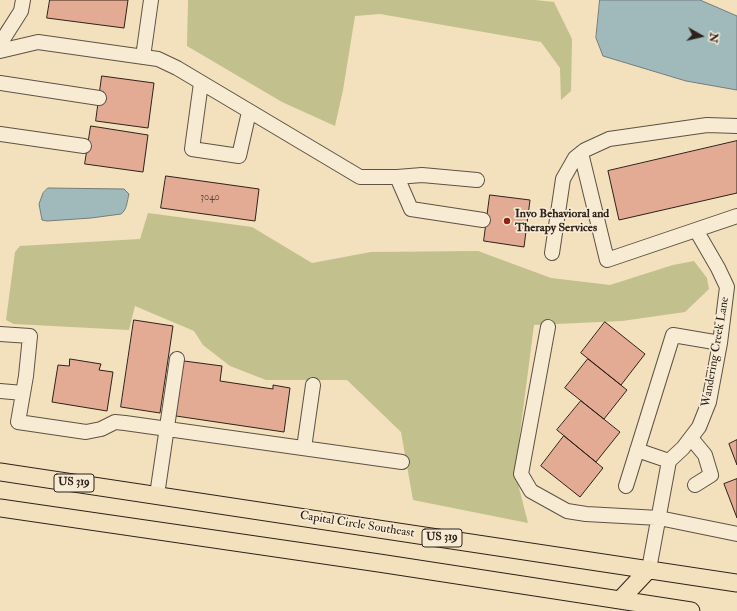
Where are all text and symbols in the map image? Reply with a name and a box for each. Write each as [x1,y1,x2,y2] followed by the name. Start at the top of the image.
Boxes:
[681,16,721,56] north arrow
[706,32,721,44] text: N
[200,192,220,204] house number: 3040
[515,207,609,235] place label: Invo Behavioral and Therapy Services
[502,216,512,226] marker: Invo Behavioral and Therapy Services
[699,296,733,408] street label: Wandering Creek Lane
[54,474,94,492] road number: US 319
[299,509,415,541] street label: Capital Circle Southeast
[422,529,462,547] road number: US 319

